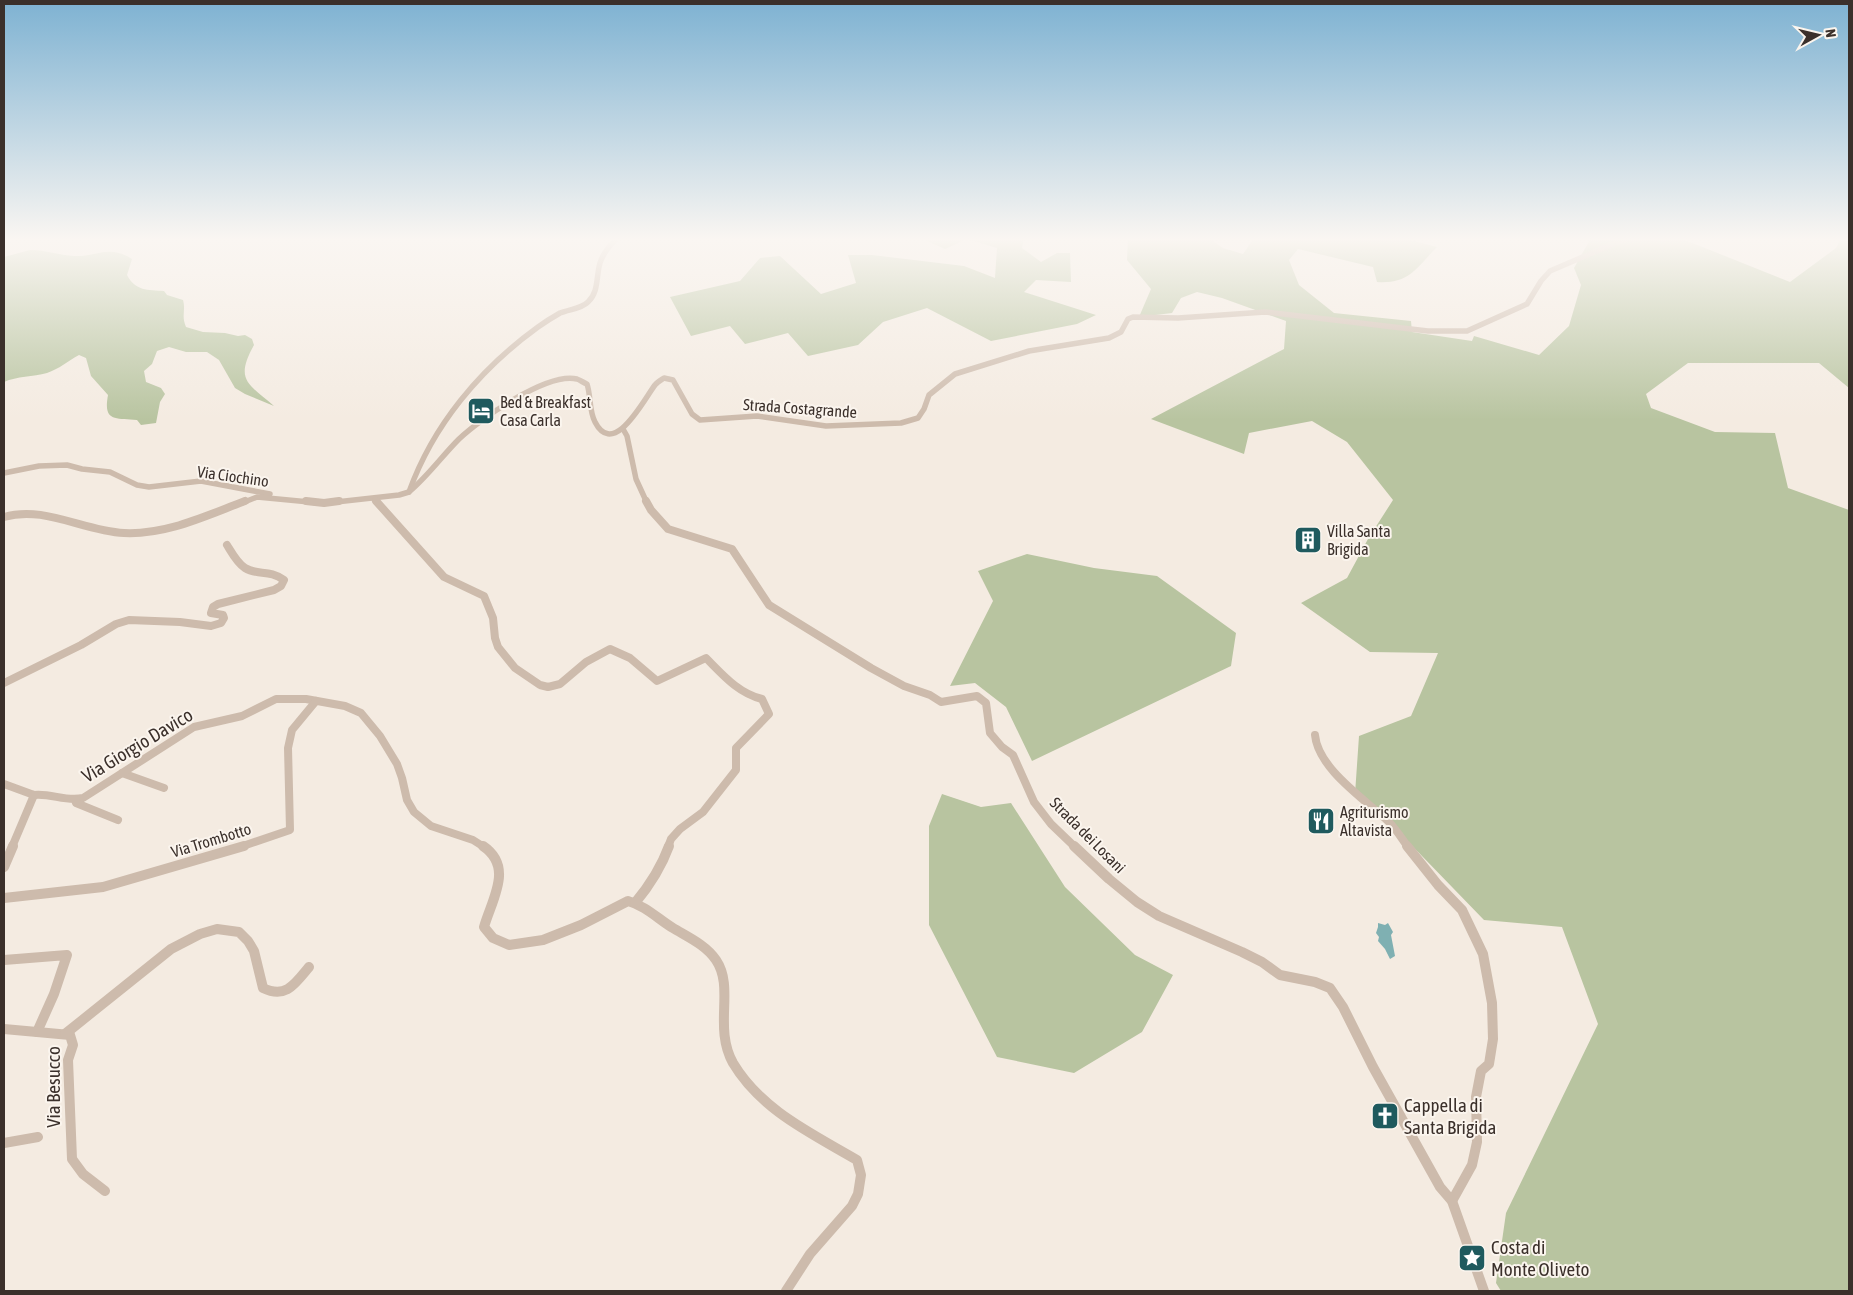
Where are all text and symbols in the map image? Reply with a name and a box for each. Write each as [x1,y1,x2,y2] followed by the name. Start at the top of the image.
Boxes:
[1793,10,1843,60] north arrow
[1822,28,1839,38] text: N
[500,393,592,429] place label: Bed & Breakfast Casa Carla
[742,395,858,422] street label: Strada Costagrande
[466,396,496,426] hotel icon: Bed & Breakfast Casa Carla
[196,462,270,490] street label: Via Ciochino
[1327,522,1391,559] place label: Villa Santa Brigida
[1293,525,1323,555] building icon: Villa Santa Brigida
[78,703,196,787] street label: Via Giorgio Davico
[1047,794,1129,876] street label: Strada dei Losani
[1340,803,1409,839] place label: Agriturismo Altavista
[1306,806,1336,836] restaurant icon: Agriturismo Altavista
[169,819,253,861] street label: Via Trombotto
[42,1046,64,1128] street label: Via Besucco
[1404,1094,1496,1138] place label: Cappella di Santa Brigida
[1370,1101,1400,1131] church icon: Cappella di Santa Brigida
[1491,1236,1589,1280] place label: Costa di Monte Oliveto
[1457,1243,1487,1273] place icon: Costa di Monte Oliveto

